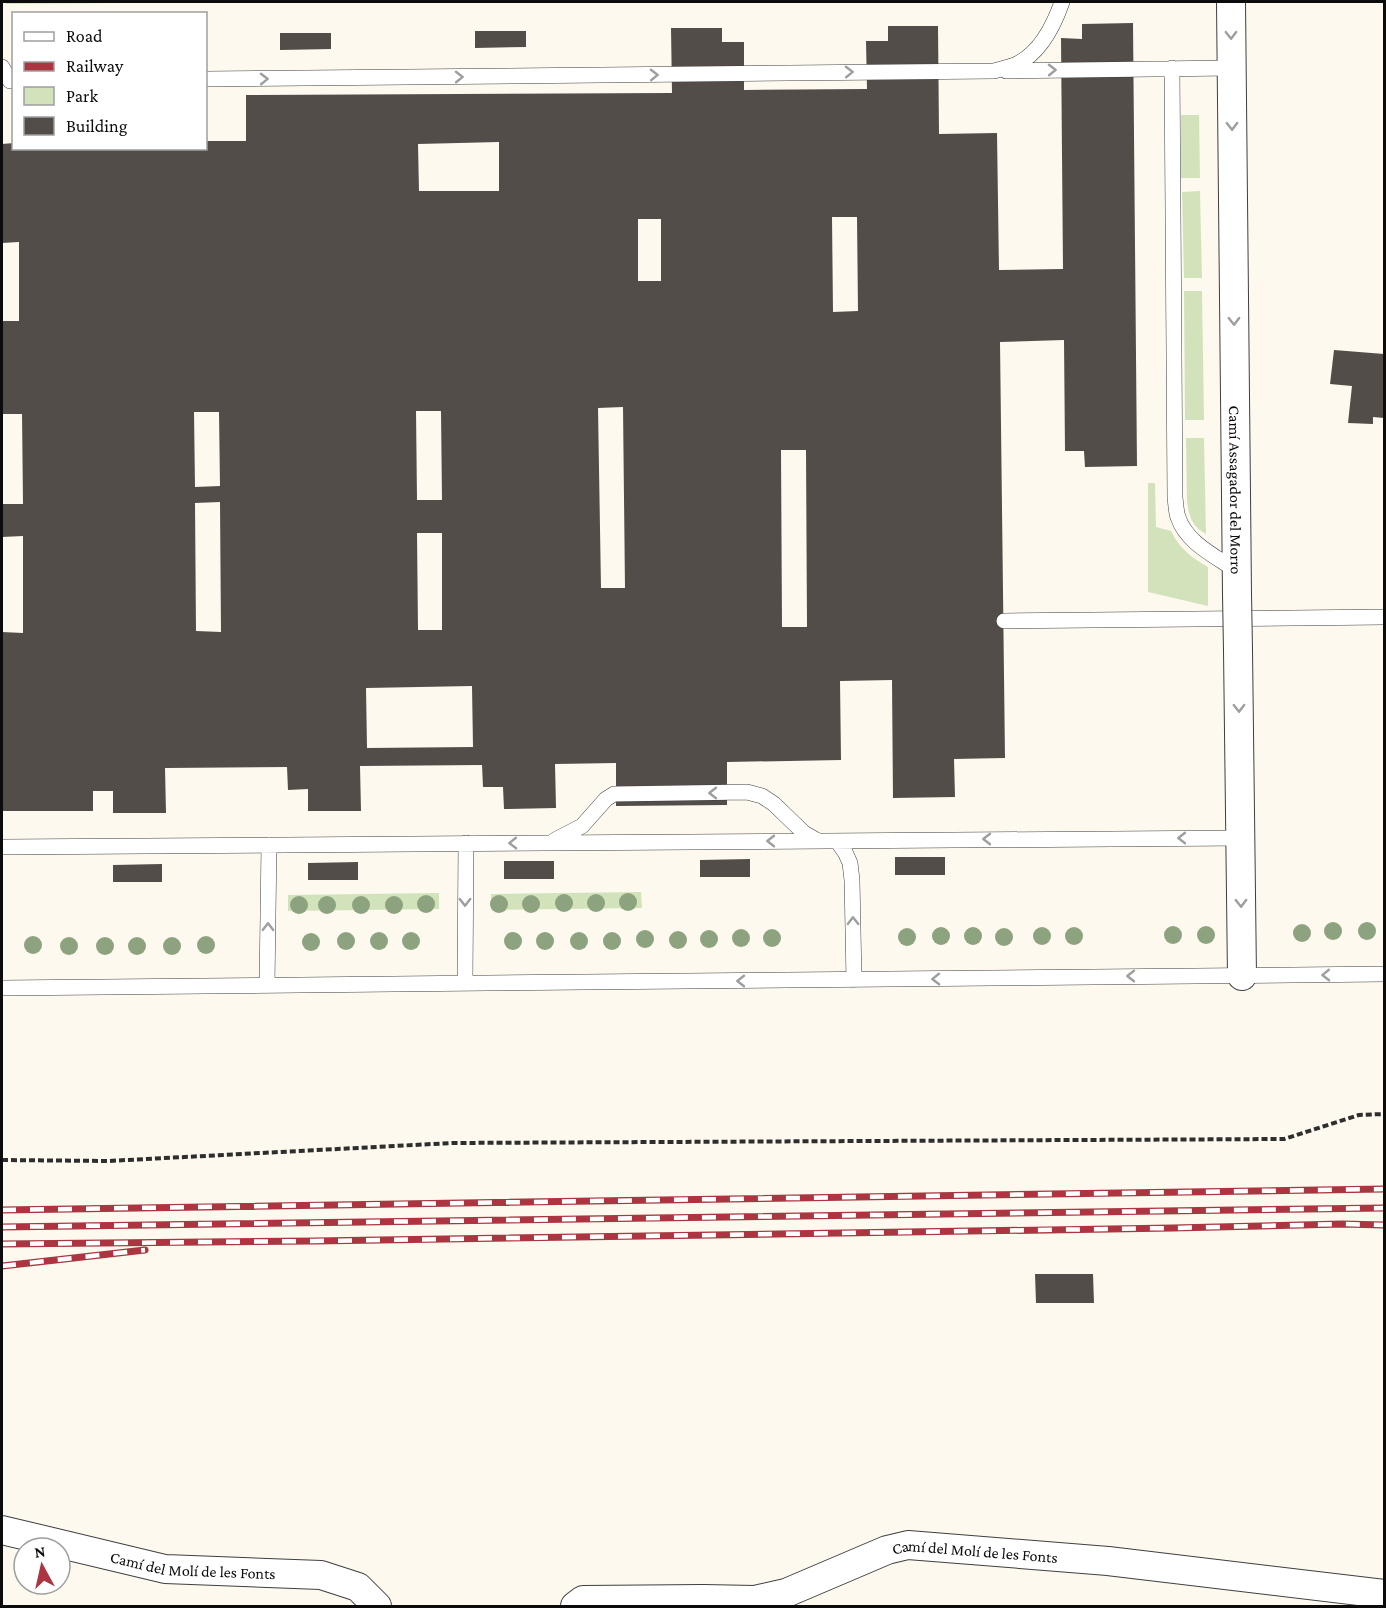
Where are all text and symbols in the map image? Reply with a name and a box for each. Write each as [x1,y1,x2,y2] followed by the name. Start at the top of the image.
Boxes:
[12,12,207,150] legend
[66,26,103,46] text: Road
[1225,30,1237,39] one-way arrow
[66,56,124,76] text: Railway
[1048,64,1057,76] one-way arrow
[844,66,853,78] one-way arrow
[649,68,658,81] one-way arrow
[454,71,463,83] one-way arrow
[259,73,268,85] one-way arrow
[66,86,98,106] text: Park
[66,116,128,136] text: Building
[1226,122,1238,131] one-way arrow
[1228,317,1240,326] one-way arrow
[1226,405,1245,575] street label: Camí Assagador del Morro
[1233,704,1245,713] one-way arrow
[709,787,718,799] one-way arrow
[1178,832,1187,844] one-way arrow
[983,833,992,845] one-way arrow
[767,835,776,847] one-way arrow
[509,837,518,849] one-way arrow
[459,897,471,906] one-way arrow
[1235,899,1247,908] one-way arrow
[847,917,859,926] one-way arrow
[262,922,274,931] one-way arrow
[1322,969,1331,981] one-way arrow
[1127,970,1136,982] one-way arrow
[932,973,941,985] one-way arrow
[737,975,746,987] one-way arrow
[12,1536,72,1596] north arrow
[890,1537,1058,1566] street label: Camí del Molí de les Fonts
[33,1542,47,1561] text: N
[109,1548,276,1582] street label: Camí del Molí de les Fonts

